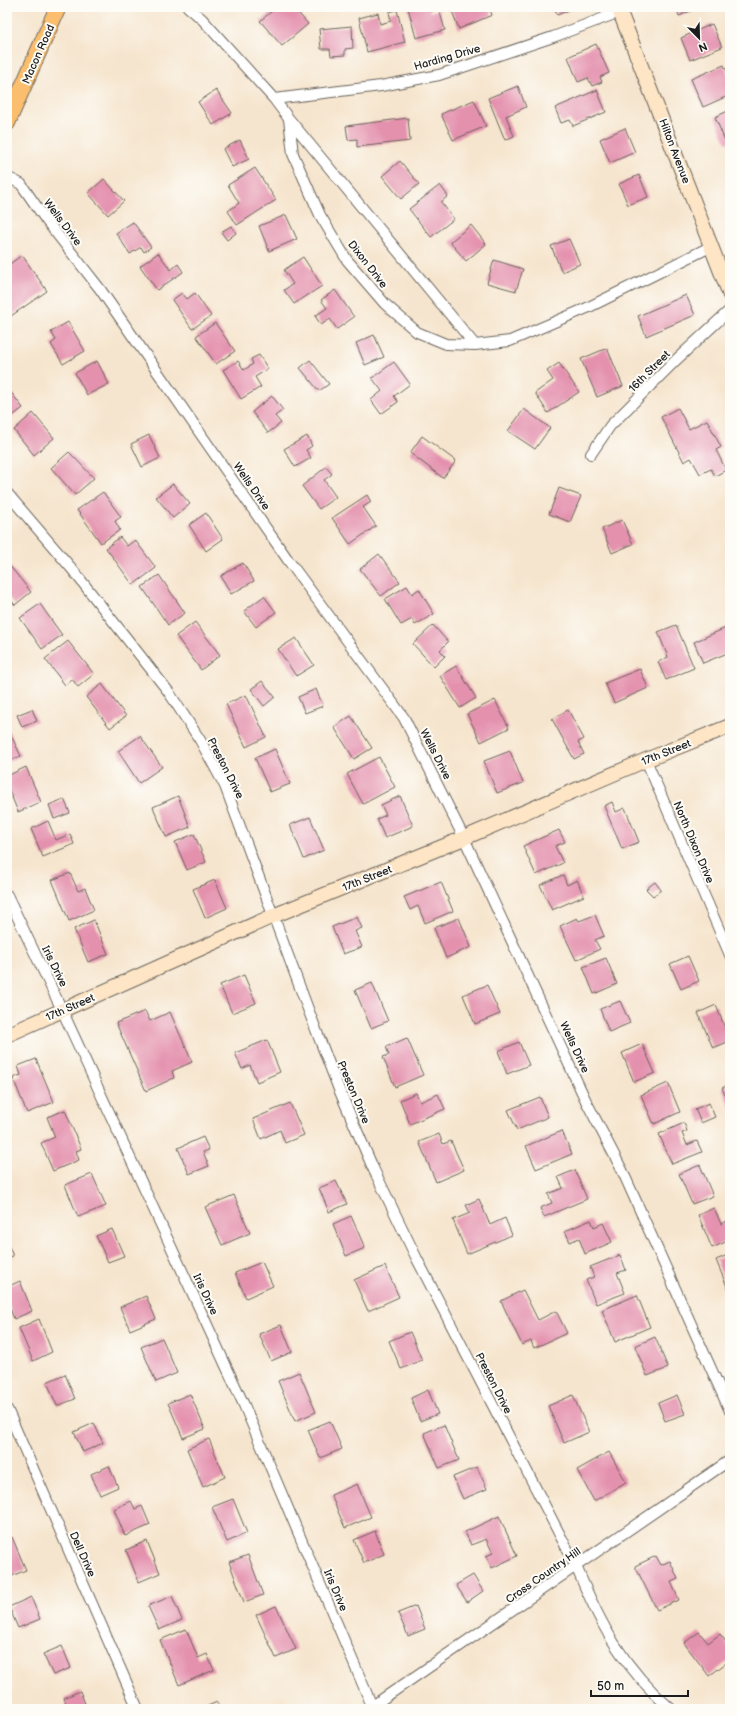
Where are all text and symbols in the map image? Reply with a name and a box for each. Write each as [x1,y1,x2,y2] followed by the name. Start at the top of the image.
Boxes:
[679,18,719,58] north arrow
[20,23,57,86] street label: Macon Road
[696,39,709,54] text: N
[413,42,482,73] street label: Harding Drive
[656,117,693,186] street label: Hilton Avenue
[41,196,85,249] street label: Wells Drive
[345,238,390,291] street label: Dixon Drive
[626,347,673,395] street label: 16th Street
[230,460,273,513] street label: Wells Drive
[417,727,454,782] street label: Wells Drive
[205,735,247,801] street label: Preston Drive
[640,736,693,768] street label: 17th Street
[670,799,717,886] street label: North Dixon Drive
[341,862,394,894] street label: 17th Street
[39,943,70,989] street label: Iris Drive
[44,991,97,1024] street label: 17th Street
[557,1019,592,1075] street label: Wells Drive
[334,1059,373,1126] street label: Preston Drive
[190,1271,221,1317] street label: Iris Drive
[473,1350,515,1416] street label: Preston Drive
[67,1530,98,1579] street label: Dell Drive
[503,1545,583,1606] street label: Cross Country Hill
[321,1567,350,1614] street label: Iris Drive
[591,1672,688,1698] scale bar
[597,1679,624,1694] text: 50 m

